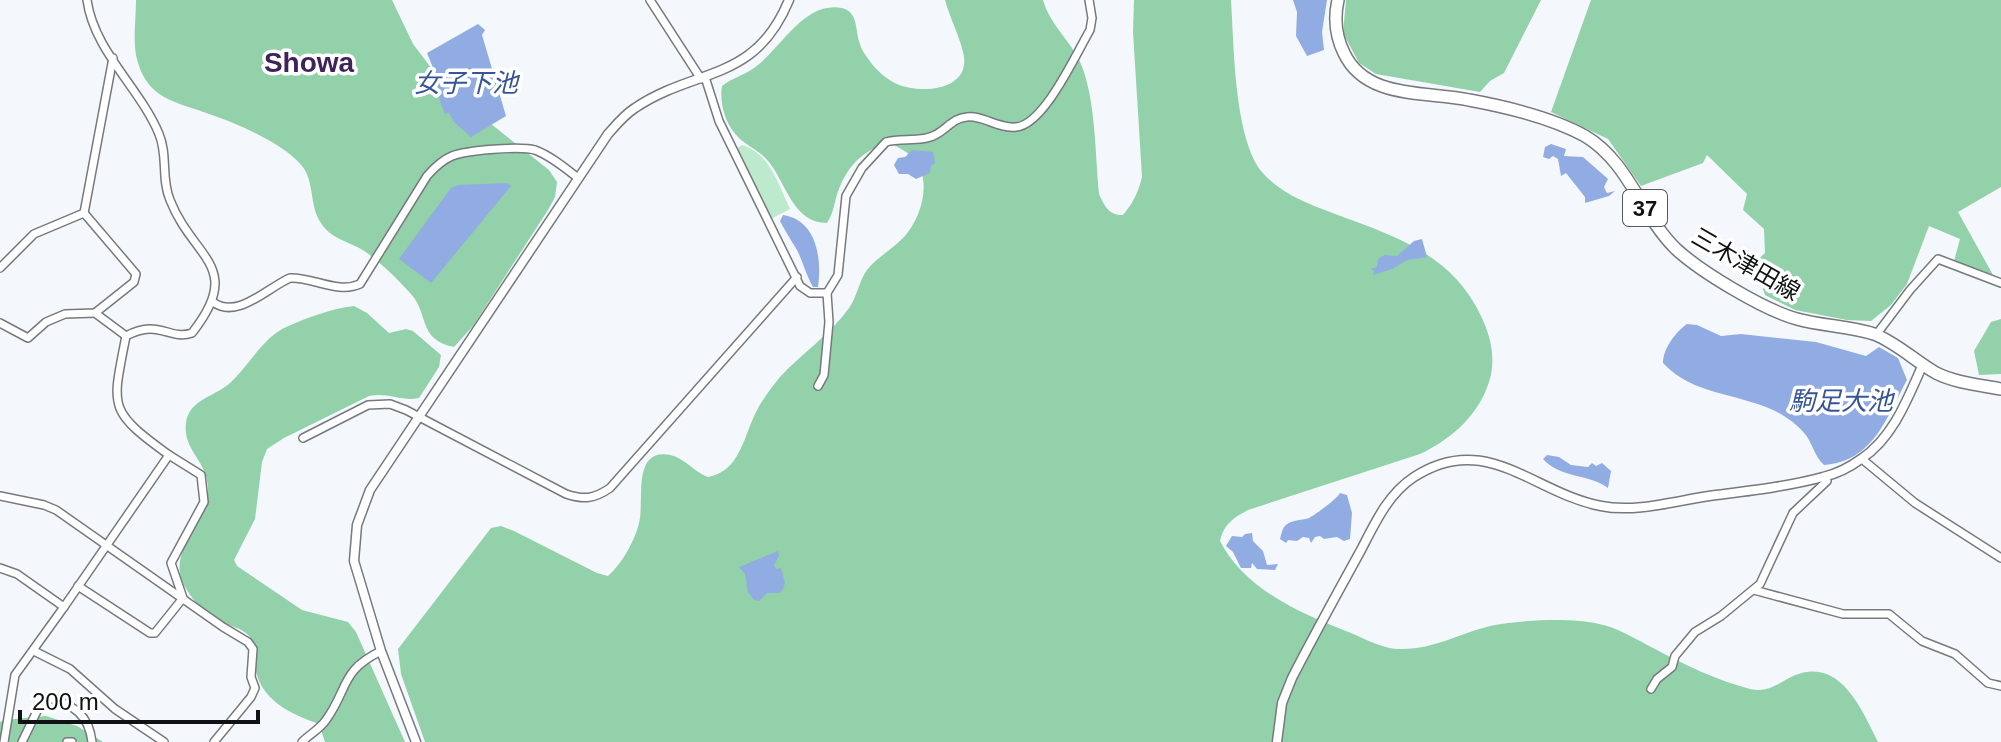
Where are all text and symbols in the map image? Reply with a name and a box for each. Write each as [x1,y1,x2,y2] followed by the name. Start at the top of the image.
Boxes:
[264,47,355,78] district label: Showa
[414,68,521,98] water label: 女子下池
[1623,190,1667,226] road number: 37
[1687,222,1805,306] street label: 三木津田線
[1789,386,1896,416] water label: 駒足大池
[20,674,258,724] scale bar
[32,688,99,715] text: 200 m

